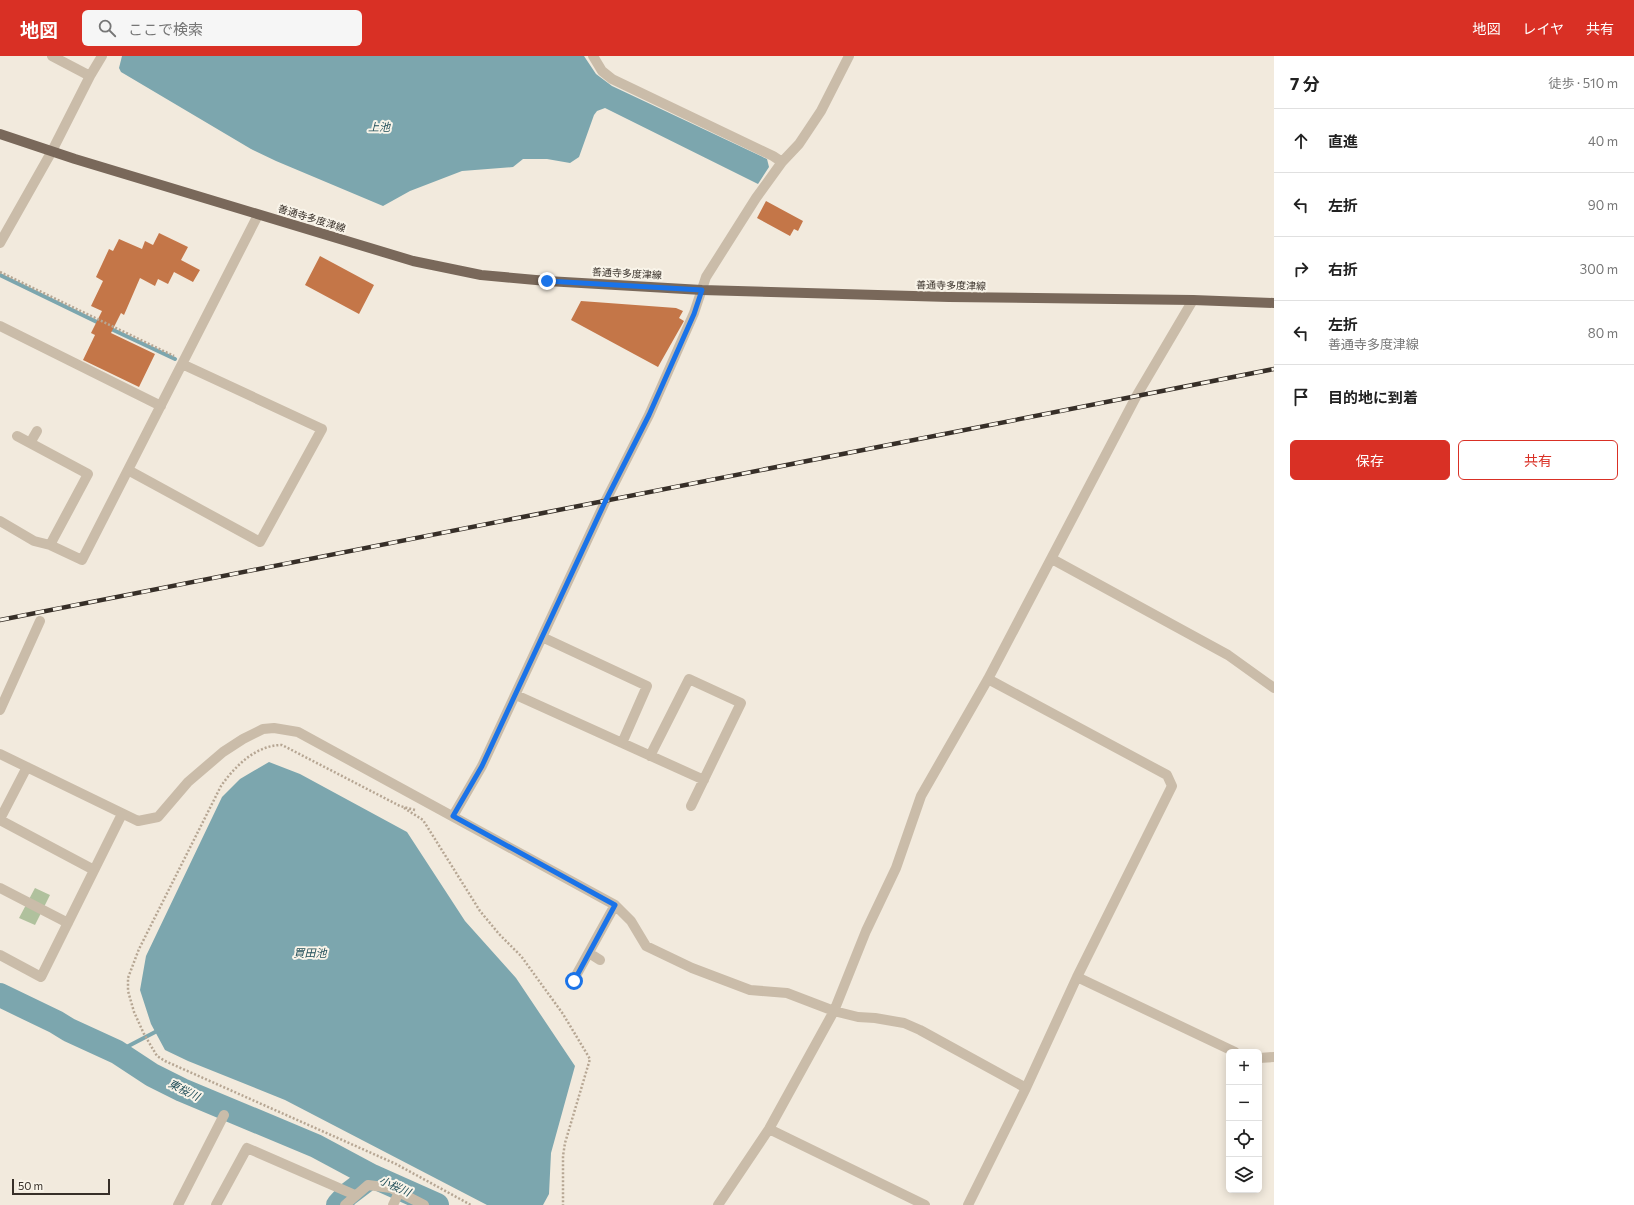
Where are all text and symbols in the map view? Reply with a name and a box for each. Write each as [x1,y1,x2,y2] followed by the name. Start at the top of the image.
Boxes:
[82,10,362,46] search box
[96,17,118,39] icon: search
[20,18,58,41] text: 地図
[128,20,203,38] text: ここで検索
[1472,20,1500,37] text: 地図
[1522,20,1564,37] text: レイヤ
[1586,20,1614,37] text: 共有
[1290,73,1320,94] text: 7 分
[1549,75,1618,91] text: 徒歩 · 510 m
[368,120,391,133] water label: 上池
[1290,130,1312,152] icon: ahead
[1328,132,1358,150] text: 直進
[1588,133,1618,149] text: 40 m
[1290,194,1312,216] icon: left
[1328,196,1358,214] text: 左折
[1588,197,1618,213] text: 90 m
[277,202,347,234] street label: 善通寺多度津線
[1290,258,1312,280] icon: right
[1328,260,1358,278] text: 右折
[1580,261,1618,277] text: 300 m
[592,265,662,281] street label: 善通寺多度津線
[538,272,556,290] route end
[916,278,986,292] street label: 善通寺多度津線
[1328,315,1358,333] text: 左折
[1290,322,1312,344] icon: left
[1588,325,1618,341] text: 80 m
[1328,336,1419,352] text: 善通寺多度津線
[1290,386,1312,408] icon: arrive
[1328,388,1418,406] text: 目的地に到着
[1290,440,1450,480] button: 保存
[1458,440,1618,480] button: 共有
[294,946,327,959] water label: 買田池
[565,972,583,990] route start
[1226,1049,1262,1193] map controls
[1226,1049,1262,1085] button: +
[167,1076,203,1103] water label: 東桜川
[1226,1085,1262,1121] button: −
[1226,1121,1262,1157] button: locate
[1226,1157,1262,1193] button: layers
[377,1173,414,1199] water label: 小桜川
[12,1177,110,1196] scale bar
[18,1179,43,1192] text: 50 m

